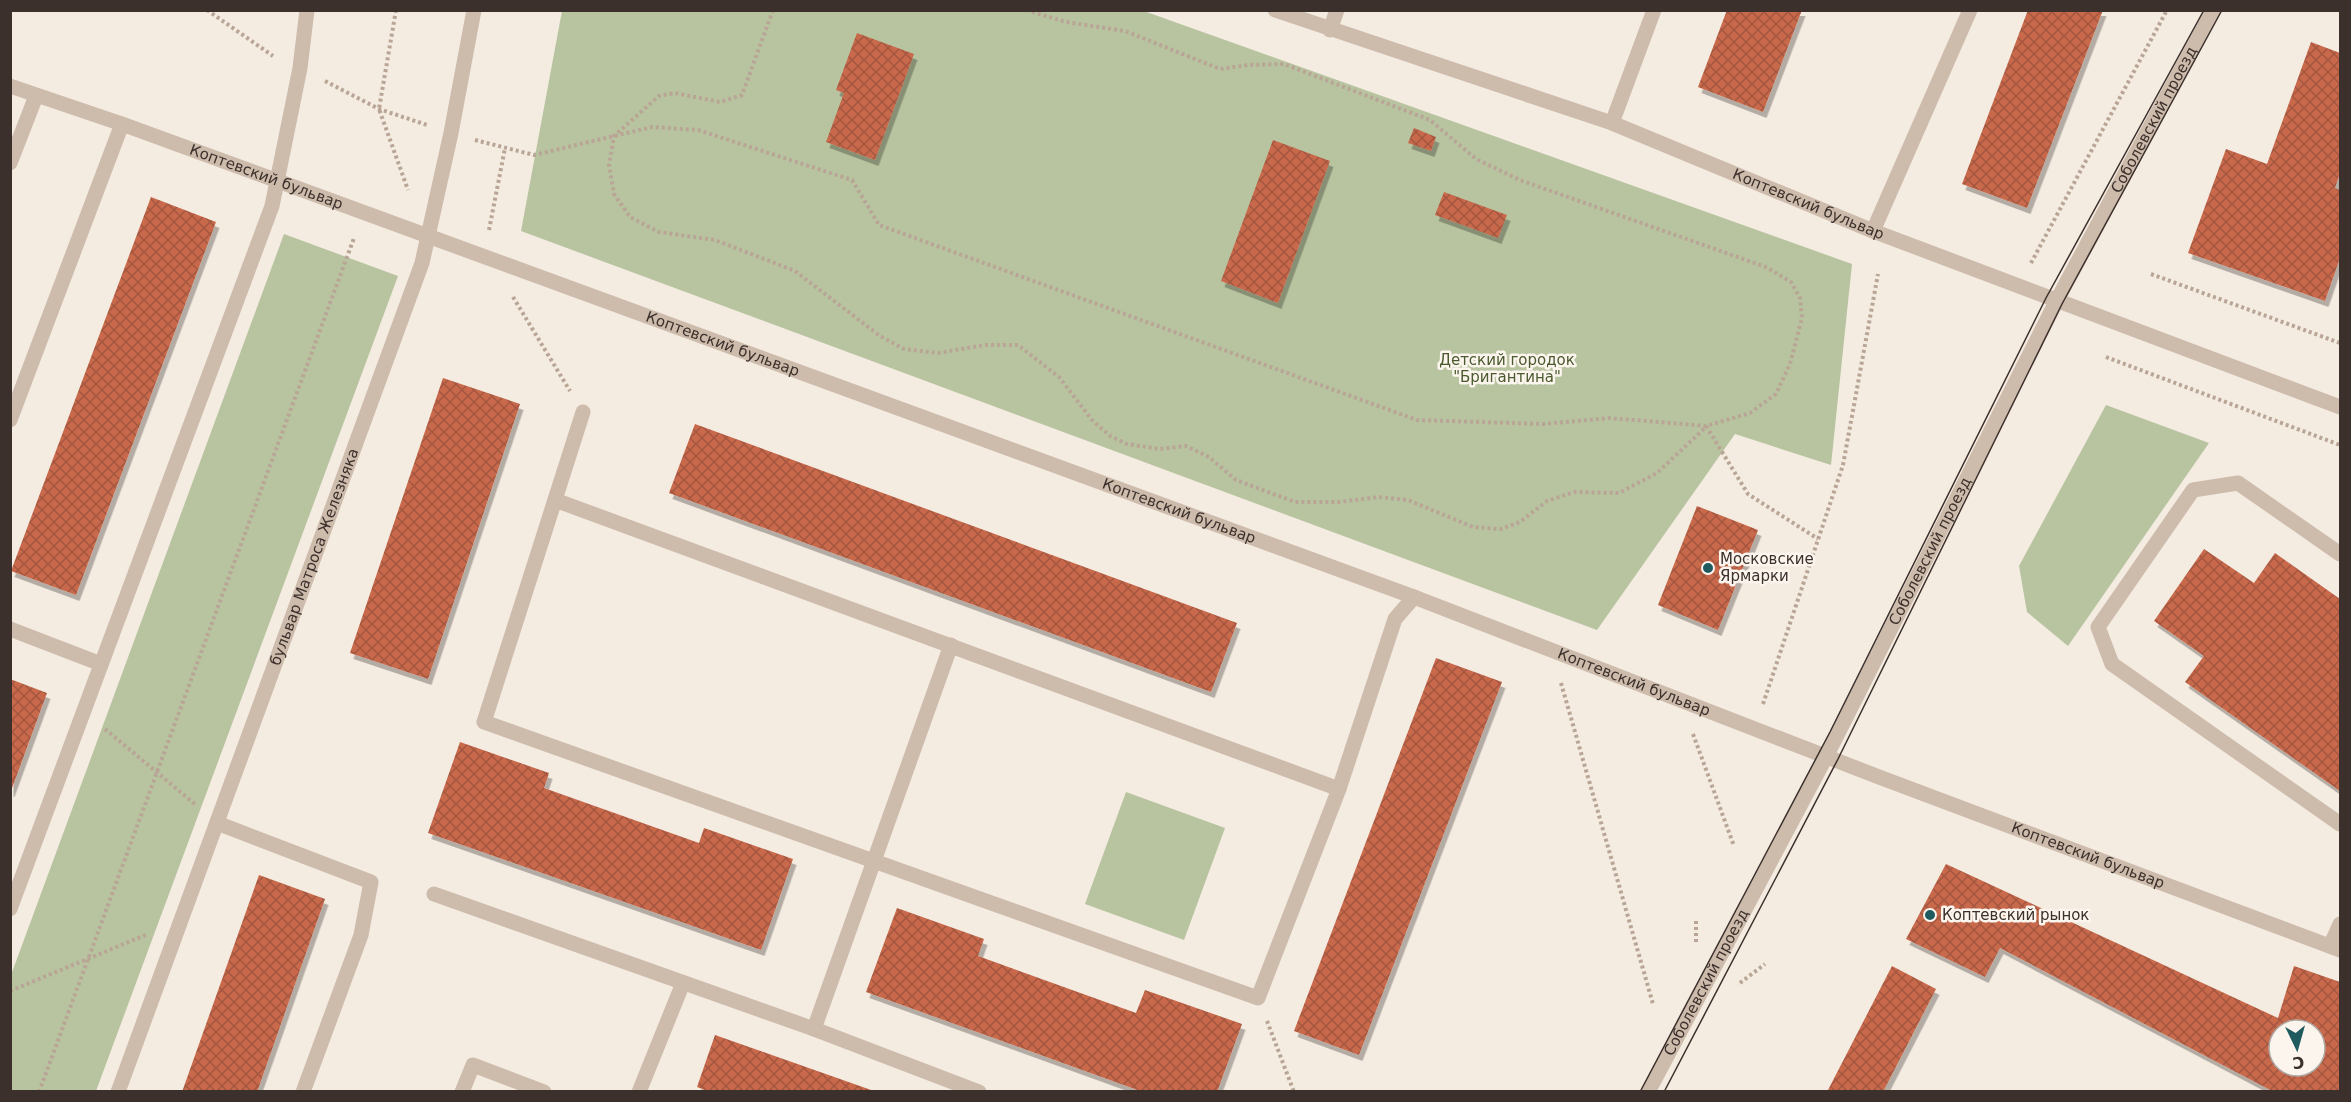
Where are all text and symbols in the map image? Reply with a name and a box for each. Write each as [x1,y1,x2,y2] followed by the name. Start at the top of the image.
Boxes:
[2107,44,2201,196] street label: Соболевский проезд
[187,141,346,213] street label: Коптевский бульвар
[1730,165,1887,243] street label: Коптевский бульвар
[643,308,802,380] street label: Коптевский бульвар
[1439,351,1575,386] park label: Детский городок "Бригантина"
[266,446,362,668] street label: бульвар Матроса Железняка
[1885,474,1975,628] street label: Соболевский проезд
[1100,475,1258,547] street label: Коптевский бульвар
[1720,550,1814,585] place label: Московские Ярмарки
[1701,561,1715,575] marker: Московские Ярмарки
[1555,644,1713,720] street label: Коптевский бульвар
[2009,819,2167,892] street label: Коптевский бульвар
[1660,906,1752,1059] street label: Соболевский проезд
[1942,906,2089,924] place label: Коптевский рынок
[1923,908,1937,922] marker: Коптевский рынок
[2267,1018,2327,1078] north arrow
[2292,1052,2305,1072] text: С

